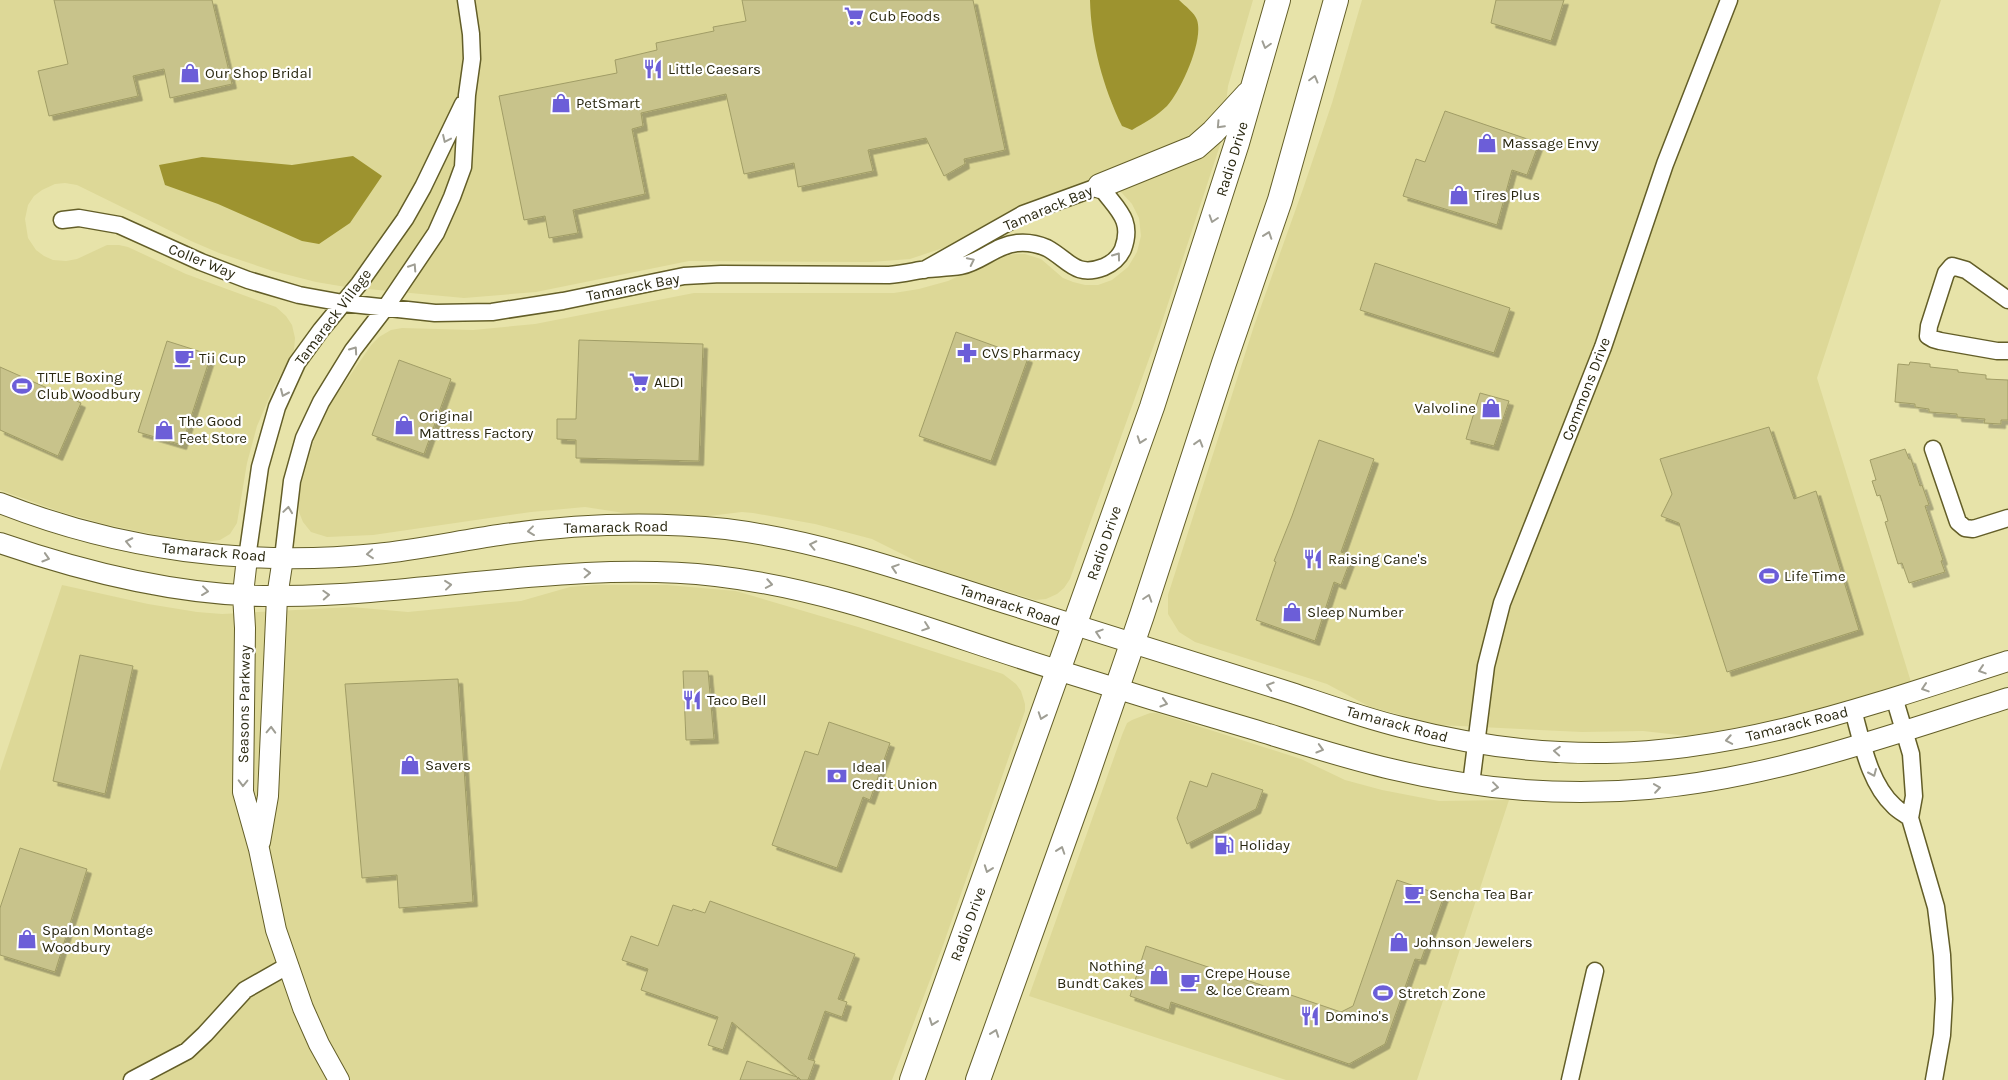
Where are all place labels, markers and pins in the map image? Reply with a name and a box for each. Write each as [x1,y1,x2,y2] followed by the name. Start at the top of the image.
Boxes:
[843,5,865,27] supermarket icon: Cub Foods
[869,7,940,25] place label: Cub Foods
[642,58,664,80] restaurant icon: Little Caesars
[668,60,761,78] place label: Little Caesars
[179,62,201,84] shop icon: Our Shop Bridal
[205,64,312,82] place label: Our Shop Bridal
[550,92,572,114] shop icon: PetSmart
[576,94,640,112] place label: PetSmart
[1476,132,1498,154] shop icon: Massage Envy
[1502,134,1599,152] place label: Massage Envy
[1448,184,1470,206] shop icon: Tires Plus
[1474,186,1540,204] place label: Tires Plus
[956,342,978,364] pharmacy icon: CVS Pharmacy
[982,344,1080,362] place label: CVS Pharmacy
[173,347,195,369] cafe icon: Tii Cup
[199,349,246,367] place label: Tii Cup
[37,368,141,403] place label: TITLE Boxing Club Woodbury
[628,371,650,393] supermarket icon: ALDI
[654,373,684,391] place label: ALDI
[11,375,33,397] sports icon: TITLE Boxing Club Woodbury
[1480,397,1502,419] shop icon: Valvoline
[1414,399,1476,417] place label: Valvoline
[419,407,533,442] place label: Original Mattress Factory
[179,412,247,447] place label: The Good Feet Store
[393,414,415,436] shop icon: Original Mattress Factory
[153,419,175,441] shop icon: The Good Feet Store
[1302,548,1324,570] restaurant icon: Raising Cane's
[1328,550,1427,568] place label: Raising Cane's
[1758,565,1780,587] sports icon: Life Time
[1784,567,1846,585] place label: Life Time
[1281,601,1303,623] shop icon: Sleep Number
[1307,603,1404,621] place label: Sleep Number
[681,689,703,711] restaurant icon: Taco Bell
[707,691,766,709] place label: Taco Bell
[399,754,421,776] shop icon: Savers
[425,756,471,774] place label: Savers
[852,758,937,793] place label: Ideal Credit Union
[826,765,848,787] bank icon: Ideal Credit Union
[1213,834,1235,856] fuel station icon: Holiday
[1239,836,1290,854] place label: Holiday
[1403,883,1425,905] cafe icon: Sencha Tea Bar
[1429,885,1533,903] place label: Sencha Tea Bar
[42,921,153,956] place label: Spalon Montage Woodbury
[16,928,38,950] shop icon: Spalon Montage Woodbury
[1388,931,1410,953] shop icon: Johnson Jewelers
[1414,933,1533,951] place label: Johnson Jewelers
[1057,957,1145,992] place label: Nothing Bundt Cakes
[1148,964,1170,986] shop icon: Nothing Bundt Cakes
[1205,964,1290,999] place label: Crepe House & Ice Cream
[1179,971,1201,993] cafe icon: Crepe House & Ice Cream
[1372,982,1394,1004] sports icon: Stretch Zone
[1398,984,1486,1002] place label: Stretch Zone
[1299,1005,1321,1027] restaurant icon: Domino's
[1325,1007,1389,1025] place label: Domino's

